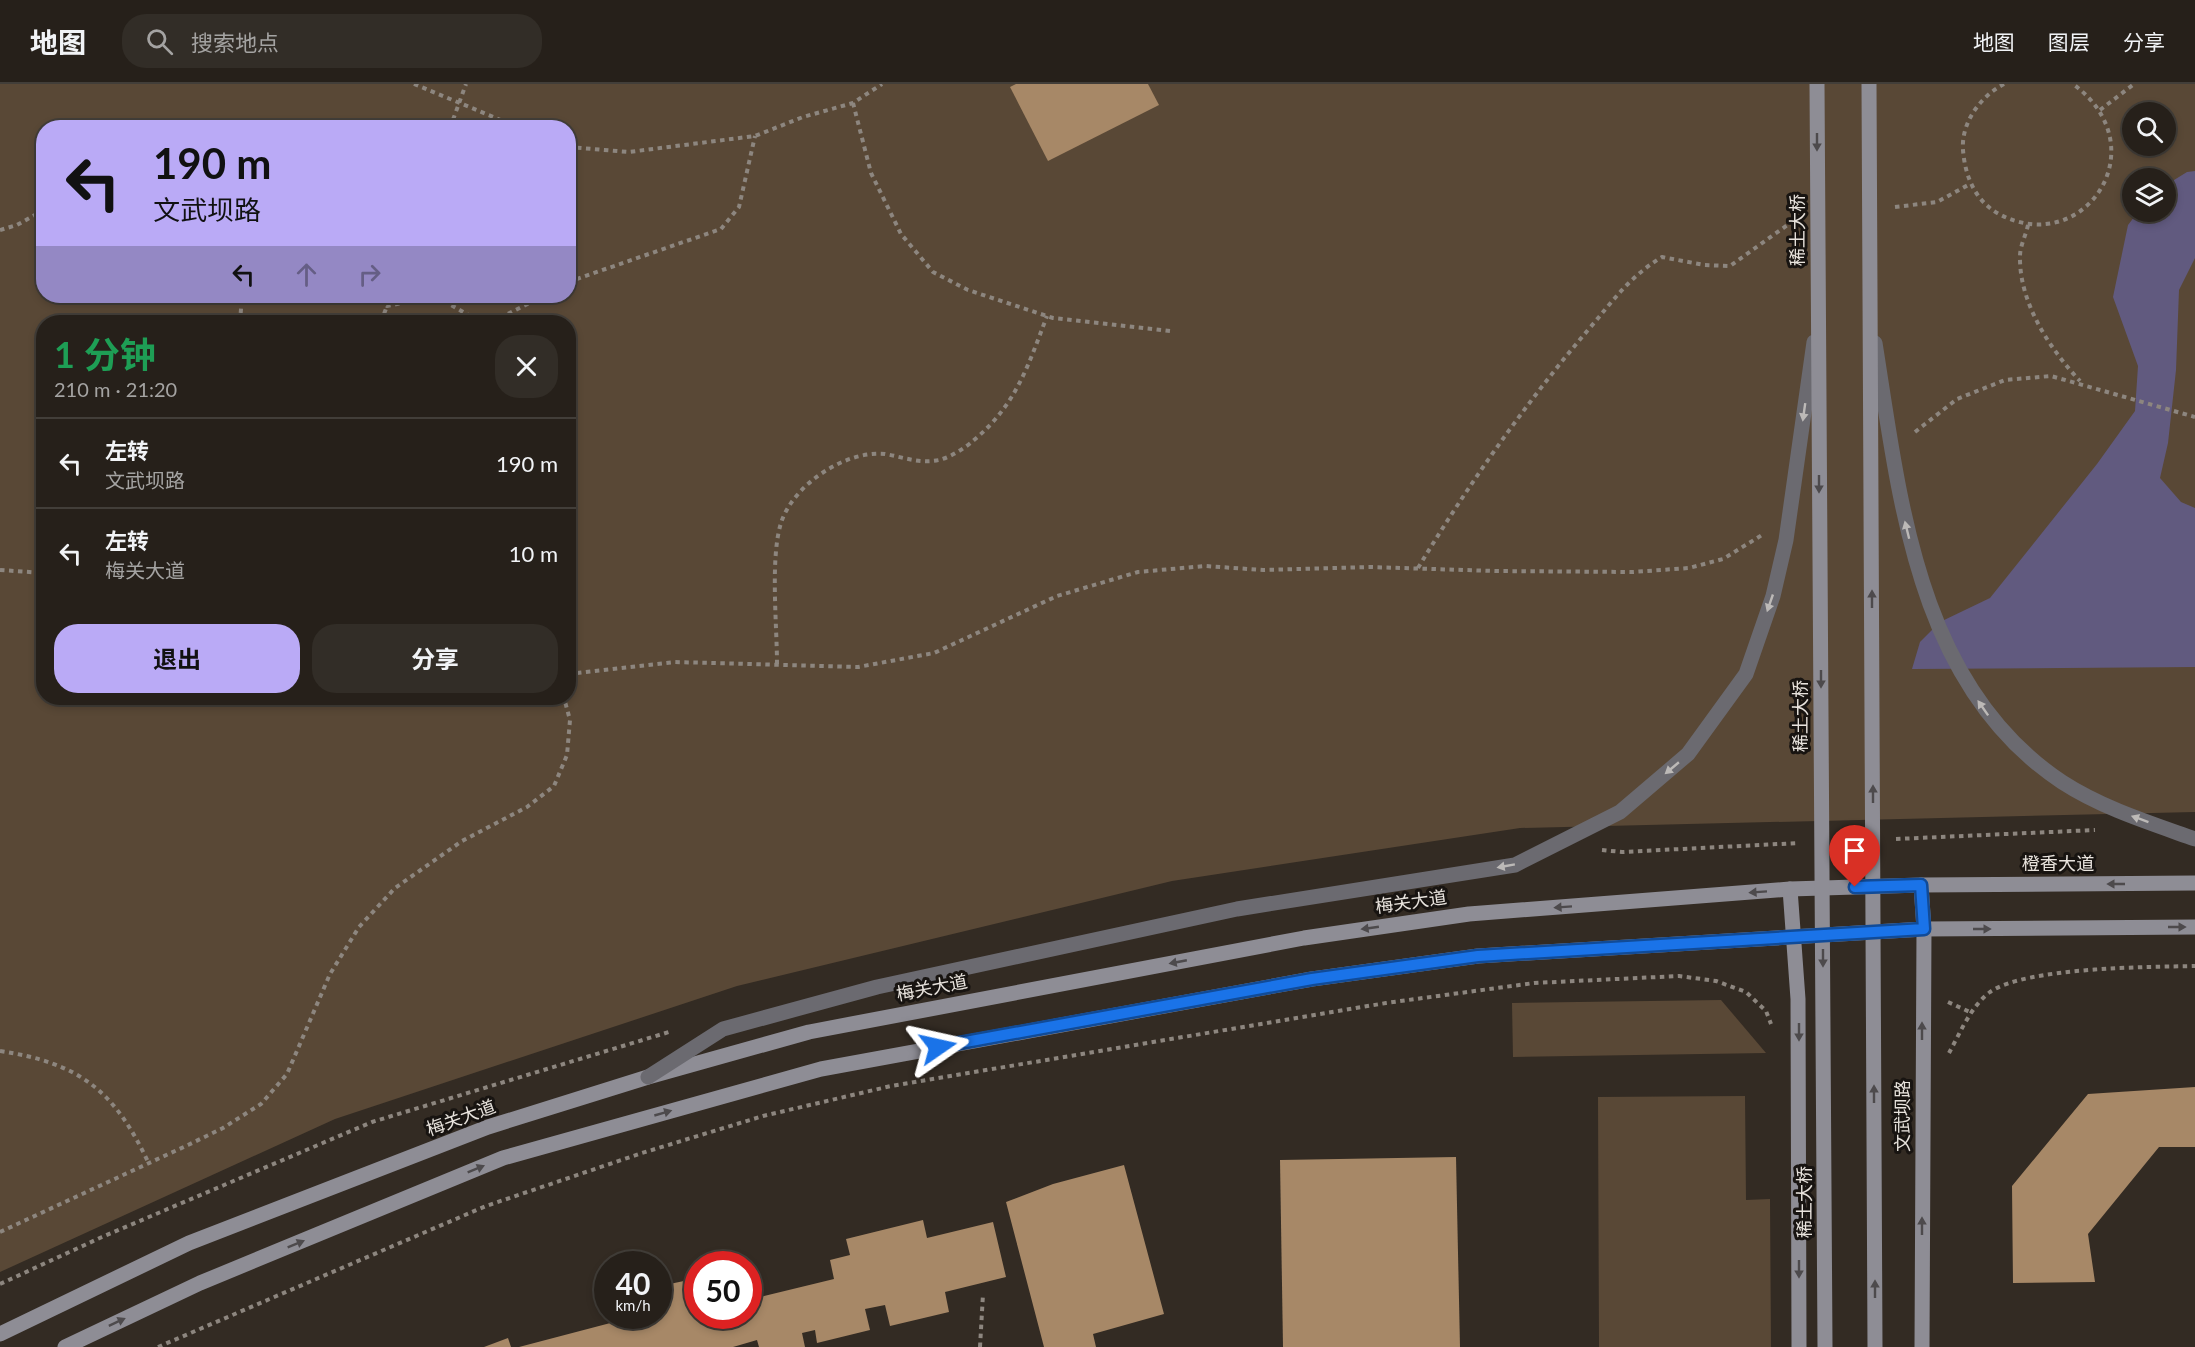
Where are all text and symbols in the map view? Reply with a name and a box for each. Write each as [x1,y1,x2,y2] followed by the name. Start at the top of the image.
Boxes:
[122,14,542,68] search box
[30,25,86,59] text: 地图
[143,25,176,58] icon: search
[191,29,279,56] text: 搜索地点
[1973,29,2015,54] text: 地图
[2048,29,2090,54] text: 图层
[2123,29,2165,54] text: 分享
[2122,102,2176,222] map controls
[2122,102,2176,156] button: search
[1812,133,1822,152] one-way arrow
[153,138,271,188] text: 190 m
[54,144,132,222] icon: left
[2122,168,2176,222] button: layers
[153,193,261,226] text: 文武坝路
[1786,194,1808,266] street label: 稀土大桥
[227,258,260,291] icon: left
[290,258,323,291] icon: ahead
[353,258,386,291] icon: right
[54,332,156,376] text: 1 分钟
[495,335,558,398] button: close
[54,377,177,401] text: 210 m · 21:20
[1800,402,1809,421] one-way arrow
[105,437,149,464] text: 左转
[54,447,87,480] icon: left
[496,450,558,477] text: 190 m
[105,468,185,492] text: 文武坝路
[1814,475,1824,494] one-way arrow
[1902,521,1912,539] one-way arrow
[105,527,149,554] text: 左转
[54,537,87,570] icon: left
[509,540,558,567] text: 10 m
[105,558,185,582] text: 梅关大道
[1867,589,1877,608] one-way arrow
[1765,594,1774,612] one-way arrow
[54,624,300,693] button: 退出
[312,624,558,693] button: 分享
[1816,670,1826,689] one-way arrow
[1789,680,1811,752] street label: 稀土大桥
[1977,701,1989,717] one-way arrow
[1665,761,1680,774] one-way arrow
[1868,784,1878,803] one-way arrow
[2131,814,2149,823] one-way arrow
[1829,825,1880,887] pin
[1838,834,1871,867] icon: arrive
[2022,852,2094,874] street label: 橙香大道
[1496,862,1515,871] one-way arrow
[2106,879,2125,888] one-way arrow
[1374,885,1448,917] street label: 梅关大道
[1748,887,1767,897] one-way arrow
[1554,902,1573,911] one-way arrow
[2168,922,2187,932] one-way arrow
[1360,924,1379,933] one-way arrow
[1973,924,1992,933] one-way arrow
[1818,949,1828,968] one-way arrow
[1168,958,1187,967] one-way arrow
[894,969,969,1005] street label: 梅关大道
[906,1015,970,1079] position arrow
[1918,1021,1927,1040] one-way arrow
[1794,1022,1804,1041] one-way arrow
[1891,1080,1913,1152] street label: 文武坝路
[1869,1084,1879,1103] one-way arrow
[423,1094,498,1140] street label: 梅关大道
[654,1108,672,1117] one-way arrow
[467,1164,485,1173] one-way arrow
[1793,1166,1815,1238] street label: 稀土大桥
[1917,1216,1927,1235] one-way arrow
[287,1239,305,1248] one-way arrow
[684,1251,762,1329] speed limit sign: 50
[1794,1259,1804,1278] one-way arrow
[616,1265,650,1301] text: 40
[1870,1279,1880,1298] one-way arrow
[615,1296,651,1314] text: km/h
[109,1318,126,1327] one-way arrow

